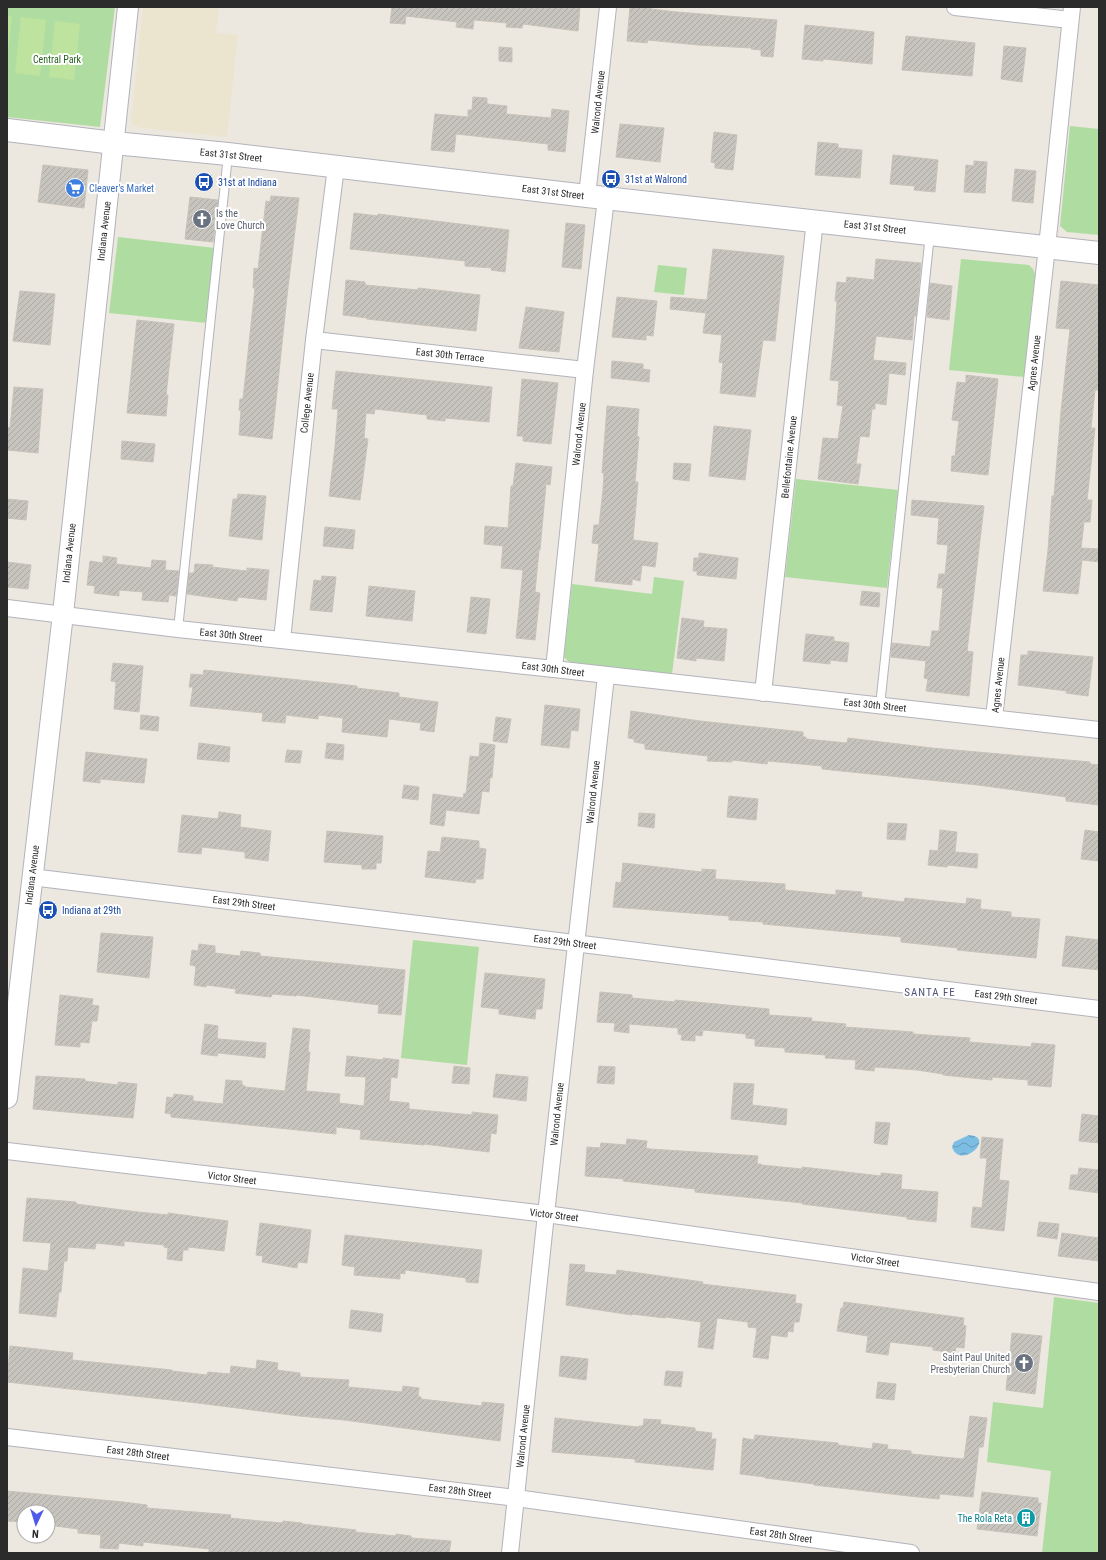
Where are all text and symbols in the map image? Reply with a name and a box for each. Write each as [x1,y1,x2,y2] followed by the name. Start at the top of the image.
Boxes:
[33,54,82,65] park label: Central Park
[589,70,607,134] street label: Walrond Avenue
[199,146,263,164] street label: East 31st Street
[600,168,622,190] bus stop icon: 31st at Walrond
[193,171,215,193] bus stop icon: 31st at Indiana
[625,174,687,185] place label: 31st at Walrond
[64,177,86,199] supermarket icon: Cleaver's Market
[218,177,277,188] place label: 31st at Indiana
[89,183,154,194] place label: Cleaver's Market
[521,183,585,201] street label: East 31st Street
[95,200,113,261] street label: Indiana Avenue
[191,208,213,230] church icon: Is the Love Church
[216,208,265,231] place label: Is the Love Church
[843,218,907,236] street label: East 31st Street
[1026,334,1042,391] street label: Agnes Avenue
[415,346,485,364] street label: East 30th Terrace
[298,372,316,434] street label: College Avenue
[570,402,588,466] street label: Walrond Avenue
[779,415,799,499] street label: Bellefontaine Avenue
[60,522,78,583] street label: Indiana Avenue
[199,626,263,644] street label: East 30th Street
[990,656,1006,713] street label: Agnes Avenue
[521,660,585,678] street label: East 30th Street
[843,696,907,714] street label: East 30th Street
[584,760,602,824] street label: Walrond Avenue
[23,844,41,906] street label: Indiana Avenue
[212,894,276,912] street label: East 29th Street
[37,899,59,921] bus stop icon: Indiana at 29th
[62,905,121,916] place label: Indiana at 29th
[533,933,597,951] street label: East 29th Street
[904,986,956,999] district label: SANTA FE
[974,988,1038,1006] street label: East 29th Street
[548,1082,566,1146] street label: Walrond Avenue
[207,1170,257,1186] street label: Victor Street
[529,1207,579,1223] street label: Victor Street
[850,1251,900,1269] street label: Victor Street
[931,1352,1010,1375] place label: Saint Paul United Presbyterian Church
[1013,1352,1035,1374] church icon: Saint Paul United Presbyterian Church
[514,1404,532,1468] street label: Walrond Avenue
[106,1444,170,1462] street label: East 28th Street
[428,1482,492,1500] street label: East 28th Street
[16,1504,56,1544] north arrow
[1015,1507,1037,1529] building icon: The Rola Reta
[958,1513,1012,1524] place label: The Rola Reta
[749,1525,813,1545] street label: East 28th Street
[31,1527,39,1540] text: N

